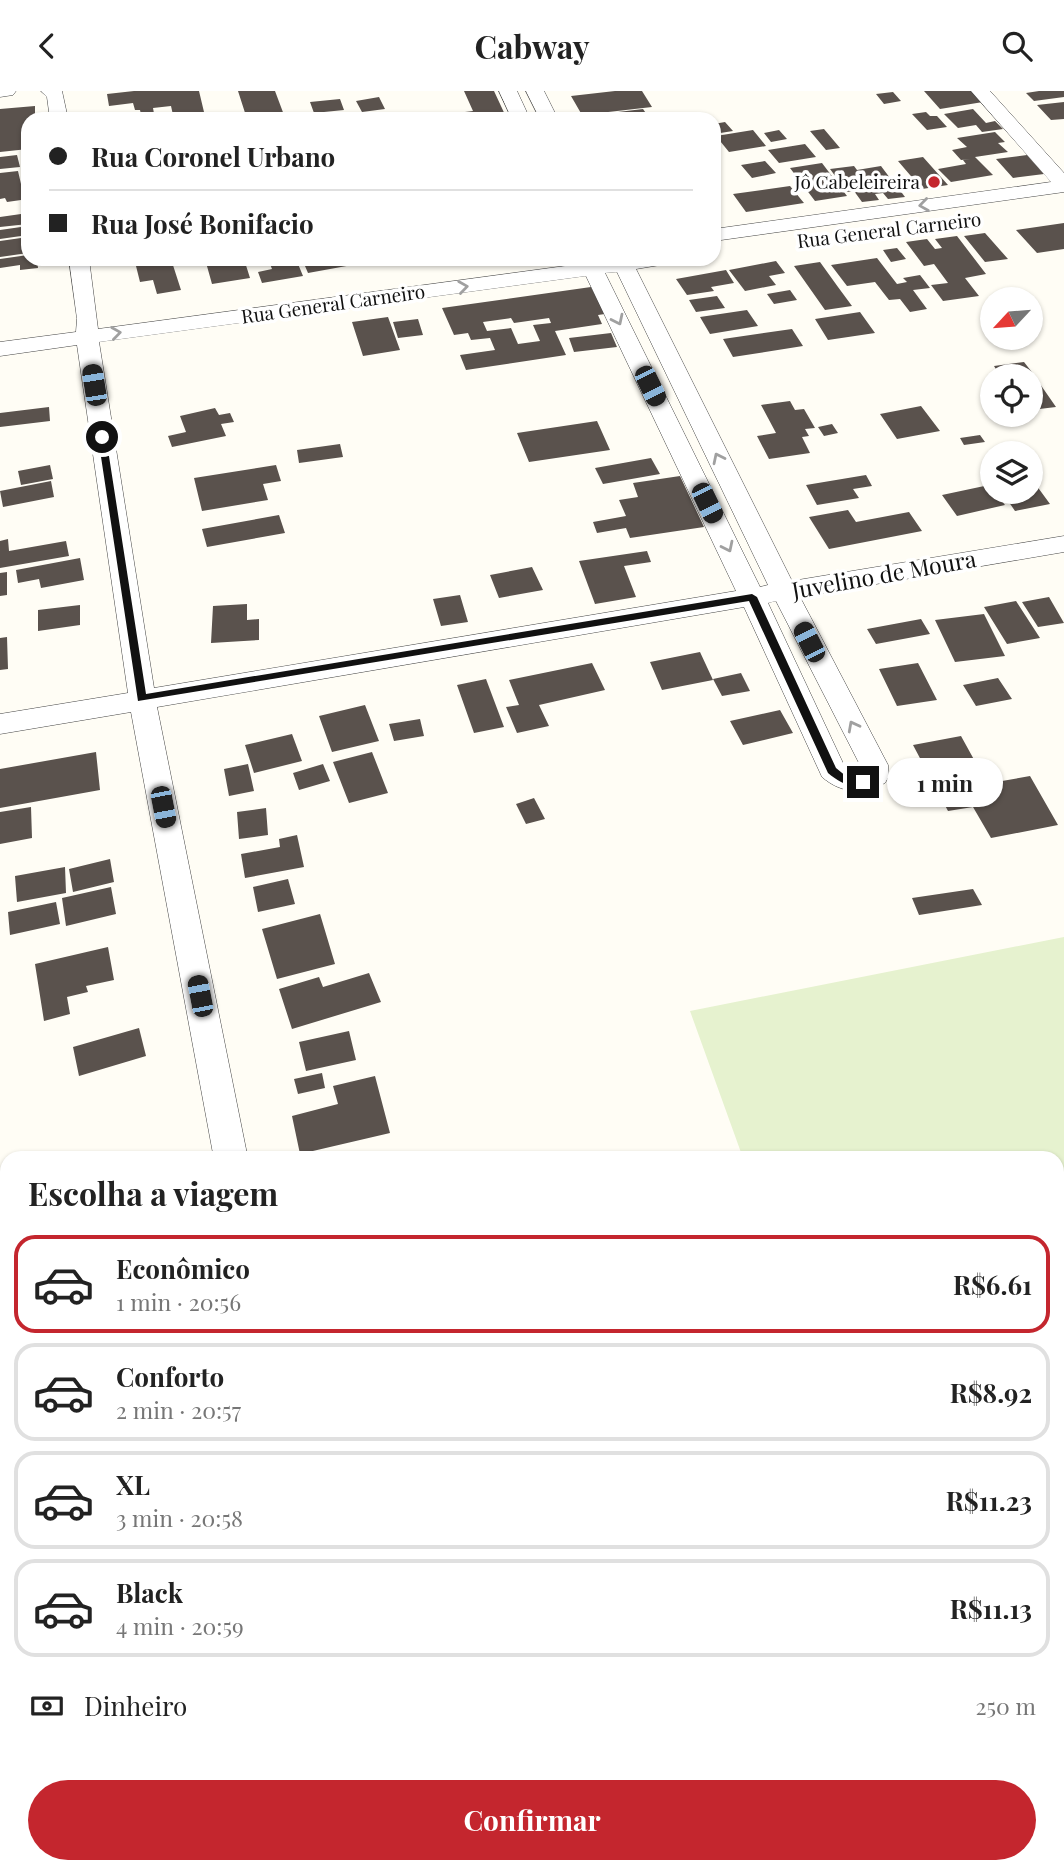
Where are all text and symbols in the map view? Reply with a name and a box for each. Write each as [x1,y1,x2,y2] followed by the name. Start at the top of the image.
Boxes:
[474,24,590,67] text: Cabway
[28,27,66,65] icon: back
[998,27,1036,65] icon: search
[91,139,335,174] text: Rua Coronel Urbano
[794,168,921,194] place label: Jô Cabeleireira
[926,174,942,190] marker: Jô Cabeleireira
[918,198,929,213] one-way arrow
[795,205,982,253] street label: Rua General Carneiro
[91,206,314,241] text: Rua José Bonifacio
[239,277,426,329] street label: Rua General Carneiro
[457,279,469,294] one-way arrow
[980,287,1043,350] north arrow
[980,287,1043,504] map controls
[610,313,624,325] one-way arrow
[110,326,122,341] one-way arrow
[81,363,108,407] car
[632,363,669,409] car
[980,364,1043,427] button: locate
[86,421,118,453] route start
[980,441,1043,504] button: layers
[712,453,726,465] one-way arrow
[689,480,726,526] car
[720,540,734,552] one-way arrow
[788,542,979,605] street label: Juvelino de Moura
[791,619,828,665] car
[848,721,862,733] one-way arrow
[888,757,1003,807] callout: 1 min
[847,766,879,798] route end
[917,767,973,798] text: 1 min
[149,784,178,830] car
[186,973,215,1019] car
[28,1171,278,1214] text: Escolha a viagem
[116,1251,250,1286] text: Econômico
[32,1253,95,1316] icon: car
[953,1267,1032,1302] text: R$6.61
[116,1286,241,1317] text: 1 min · 20:56
[116,1359,224,1394] text: Conforto
[32,1361,95,1424] icon: car
[950,1375,1032,1410] text: R$8.92
[116,1394,241,1425] text: 2 min · 20:57
[116,1467,150,1502] text: XL
[32,1469,95,1532] icon: car
[946,1483,1032,1518] text: R$11.23
[116,1502,243,1533] text: 3 min · 20:58
[116,1575,183,1610] text: Black
[32,1577,95,1640] icon: car
[950,1591,1032,1626] text: R$11.13
[116,1610,244,1641] text: 4 min · 20:59
[28,1687,66,1725] icon: cash
[84,1688,187,1723] text: Dinheiro
[975,1690,1036,1721] text: 250 m
[28,1780,1036,1860] button: Confirmar

